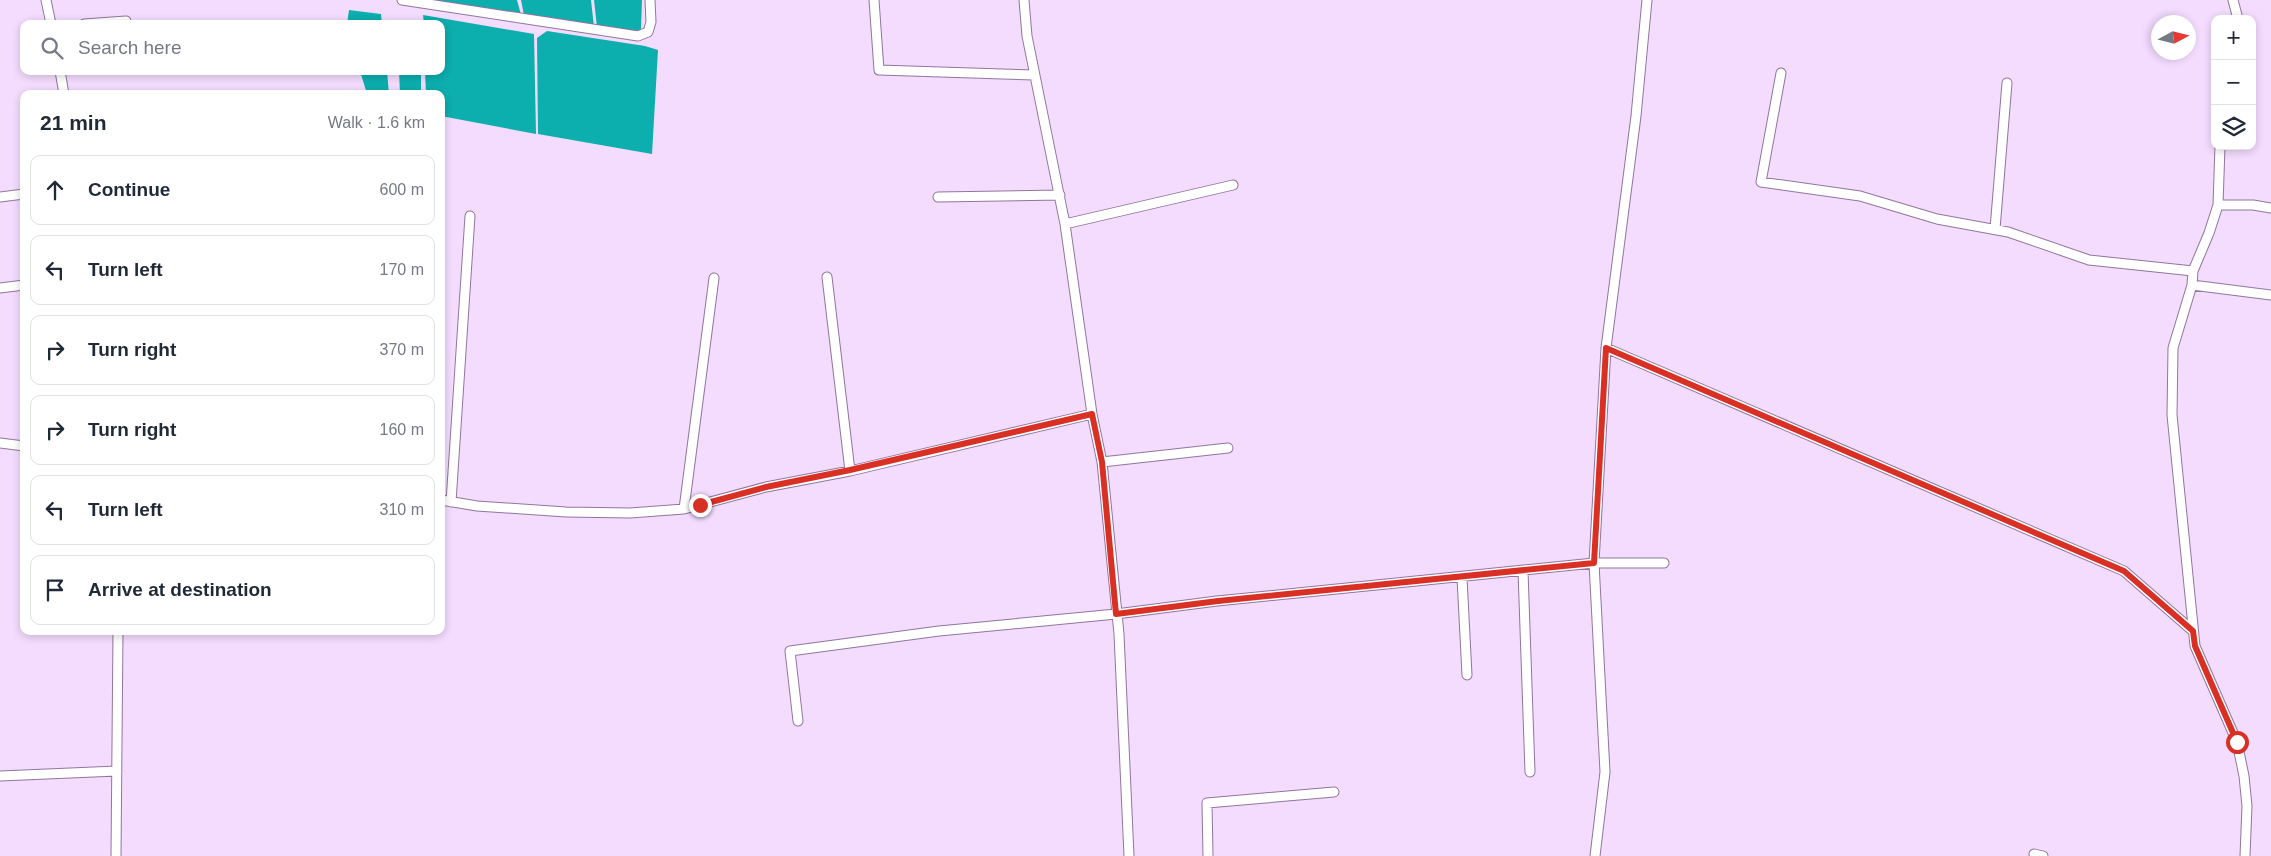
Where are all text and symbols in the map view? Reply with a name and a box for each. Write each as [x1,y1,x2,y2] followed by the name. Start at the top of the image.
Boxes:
[2151,15,2196,60] north arrow
[2211,15,2256,150] map controls
[2211,15,2256,60] button: +
[20,20,445,75] search box
[38,34,66,62] icon: search
[78,37,182,58] text: Search here
[2211,60,2256,105] button: −
[2211,105,2256,150] button: layers
[40,111,107,134] text: 21 min
[328,114,425,131] text: Walk · 1.6 km
[41,176,69,204] icon: ahead
[88,179,170,200] text: Continue
[380,181,424,198] text: 600 m
[41,256,69,284] icon: left
[88,259,163,280] text: Turn left
[380,261,424,278] text: 170 m
[41,336,69,364] icon: right
[88,339,176,360] text: Turn right
[380,341,424,358] text: 370 m
[41,416,69,444] icon: right
[88,419,176,440] text: Turn right
[380,421,424,438] text: 160 m
[689,494,712,517] route end
[41,496,69,524] icon: left
[88,499,163,520] text: Turn left
[380,501,424,518] text: 310 m
[41,576,69,604] icon: arrive
[88,579,272,600] text: Arrive at destination
[2226,731,2249,754] route start

